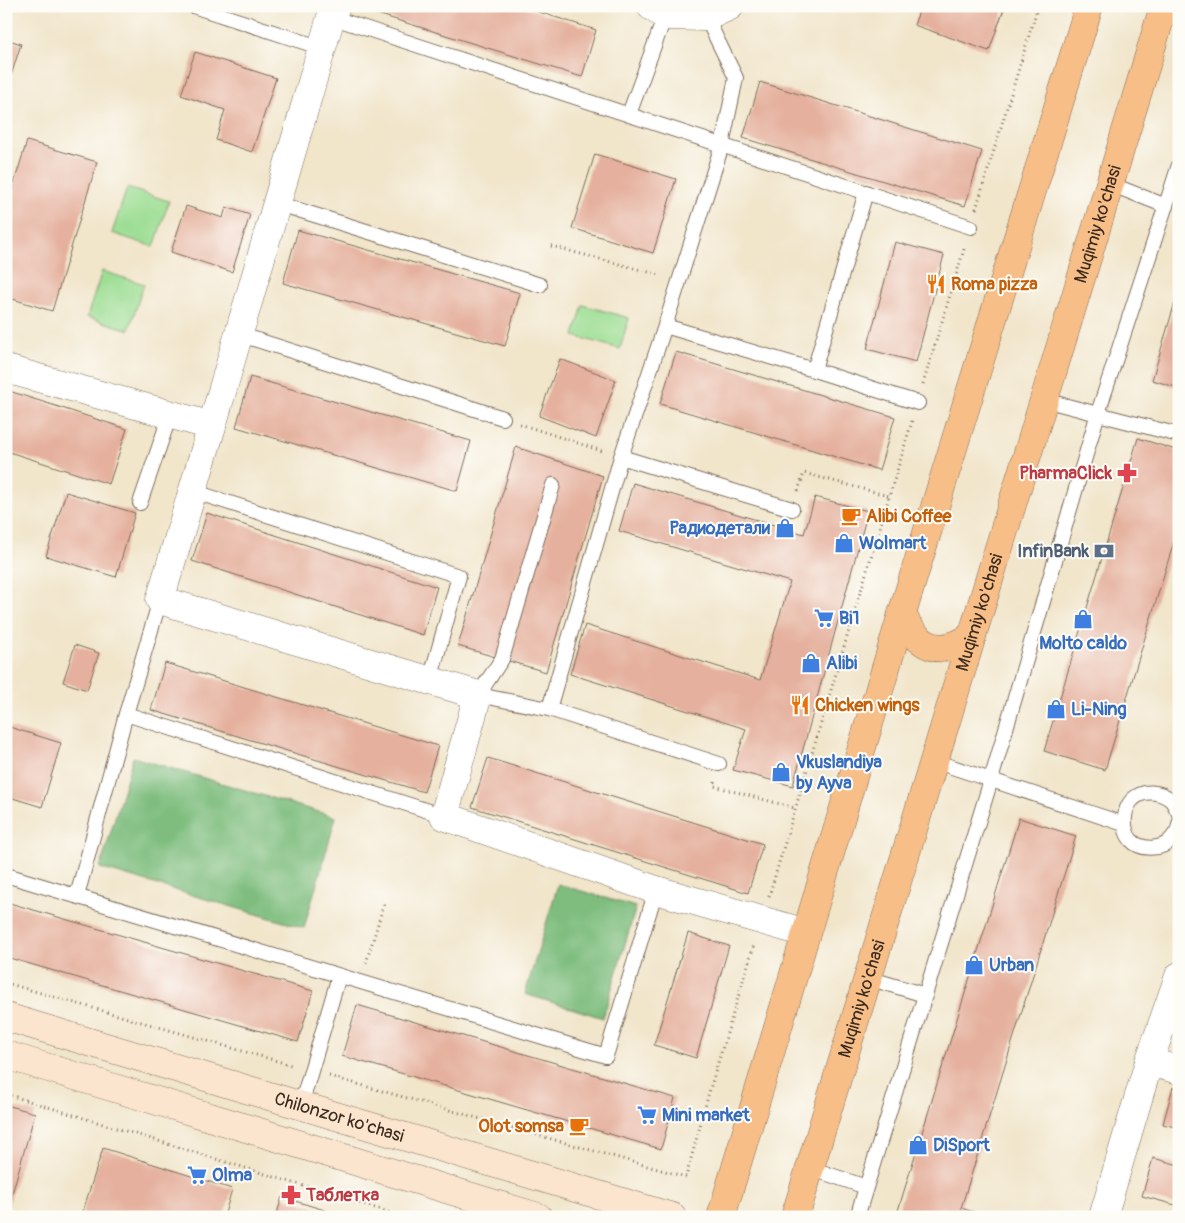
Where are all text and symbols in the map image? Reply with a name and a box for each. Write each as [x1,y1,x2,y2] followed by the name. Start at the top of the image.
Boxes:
[1069,162,1126,286] street label: Muqimiy ko'chasi
[925,273,947,295] restaurant icon: Roma pizza
[951,273,1038,296] place label: Roma pizza
[1019,462,1112,485] place label: PharmaClick
[1116,462,1138,484] pharmacy icon: PharmaClick
[840,505,862,527] cafe icon: Alibi Coffee
[866,505,953,528] place label: Alibi Coffee
[670,517,770,540] place label: Радиодетали
[774,517,796,539] shop icon: Радиодетали
[833,532,855,554] shop icon: Wolmart
[859,532,927,555] place label: Wolmart
[1017,540,1089,563] place label: InfinBank
[1093,540,1115,562] bank icon: InfinBank
[950,551,1008,674] street label: Muqimiy ko'chasi
[813,607,835,629] supermarket icon: Bi1
[839,607,859,630] place label: Bi1
[1072,608,1094,630] shop icon: Molto caldo
[1039,632,1127,655] place label: Molto caldo
[800,652,822,674] shop icon: Alibi
[826,652,857,675] place label: Alibi
[789,694,811,716] restaurant icon: Chicken wings
[815,694,921,717] place label: Chicken wings
[1045,698,1067,720] shop icon: Li-Ning
[1071,698,1126,721] place label: Li-Ning
[796,751,882,795] place label: Vkuslandiya by Ayva
[770,761,792,783] shop icon: Vkuslandiya by Ayva
[833,937,890,1061] street label: Muqimiy ko'chasi
[963,954,985,976] shop icon: Urban
[989,954,1034,977] place label: Urban
[272,1087,407,1147] street label: Chilonzor ko'chasi
[636,1104,658,1126] supermarket icon: Mini market
[662,1104,750,1127] place label: Mini market
[478,1115,565,1138] place label: Olot somsa
[568,1115,590,1137] cafe icon: Olot somsa
[907,1134,929,1156] shop icon: DiSport
[933,1134,991,1157] place label: DiSport
[186,1164,208,1186] supermarket icon: Olma
[212,1164,253,1187] place label: Olma
[280,1184,302,1206] pharmacy icon: Таблетка
[305,1184,380,1207] place label: Таблетка

